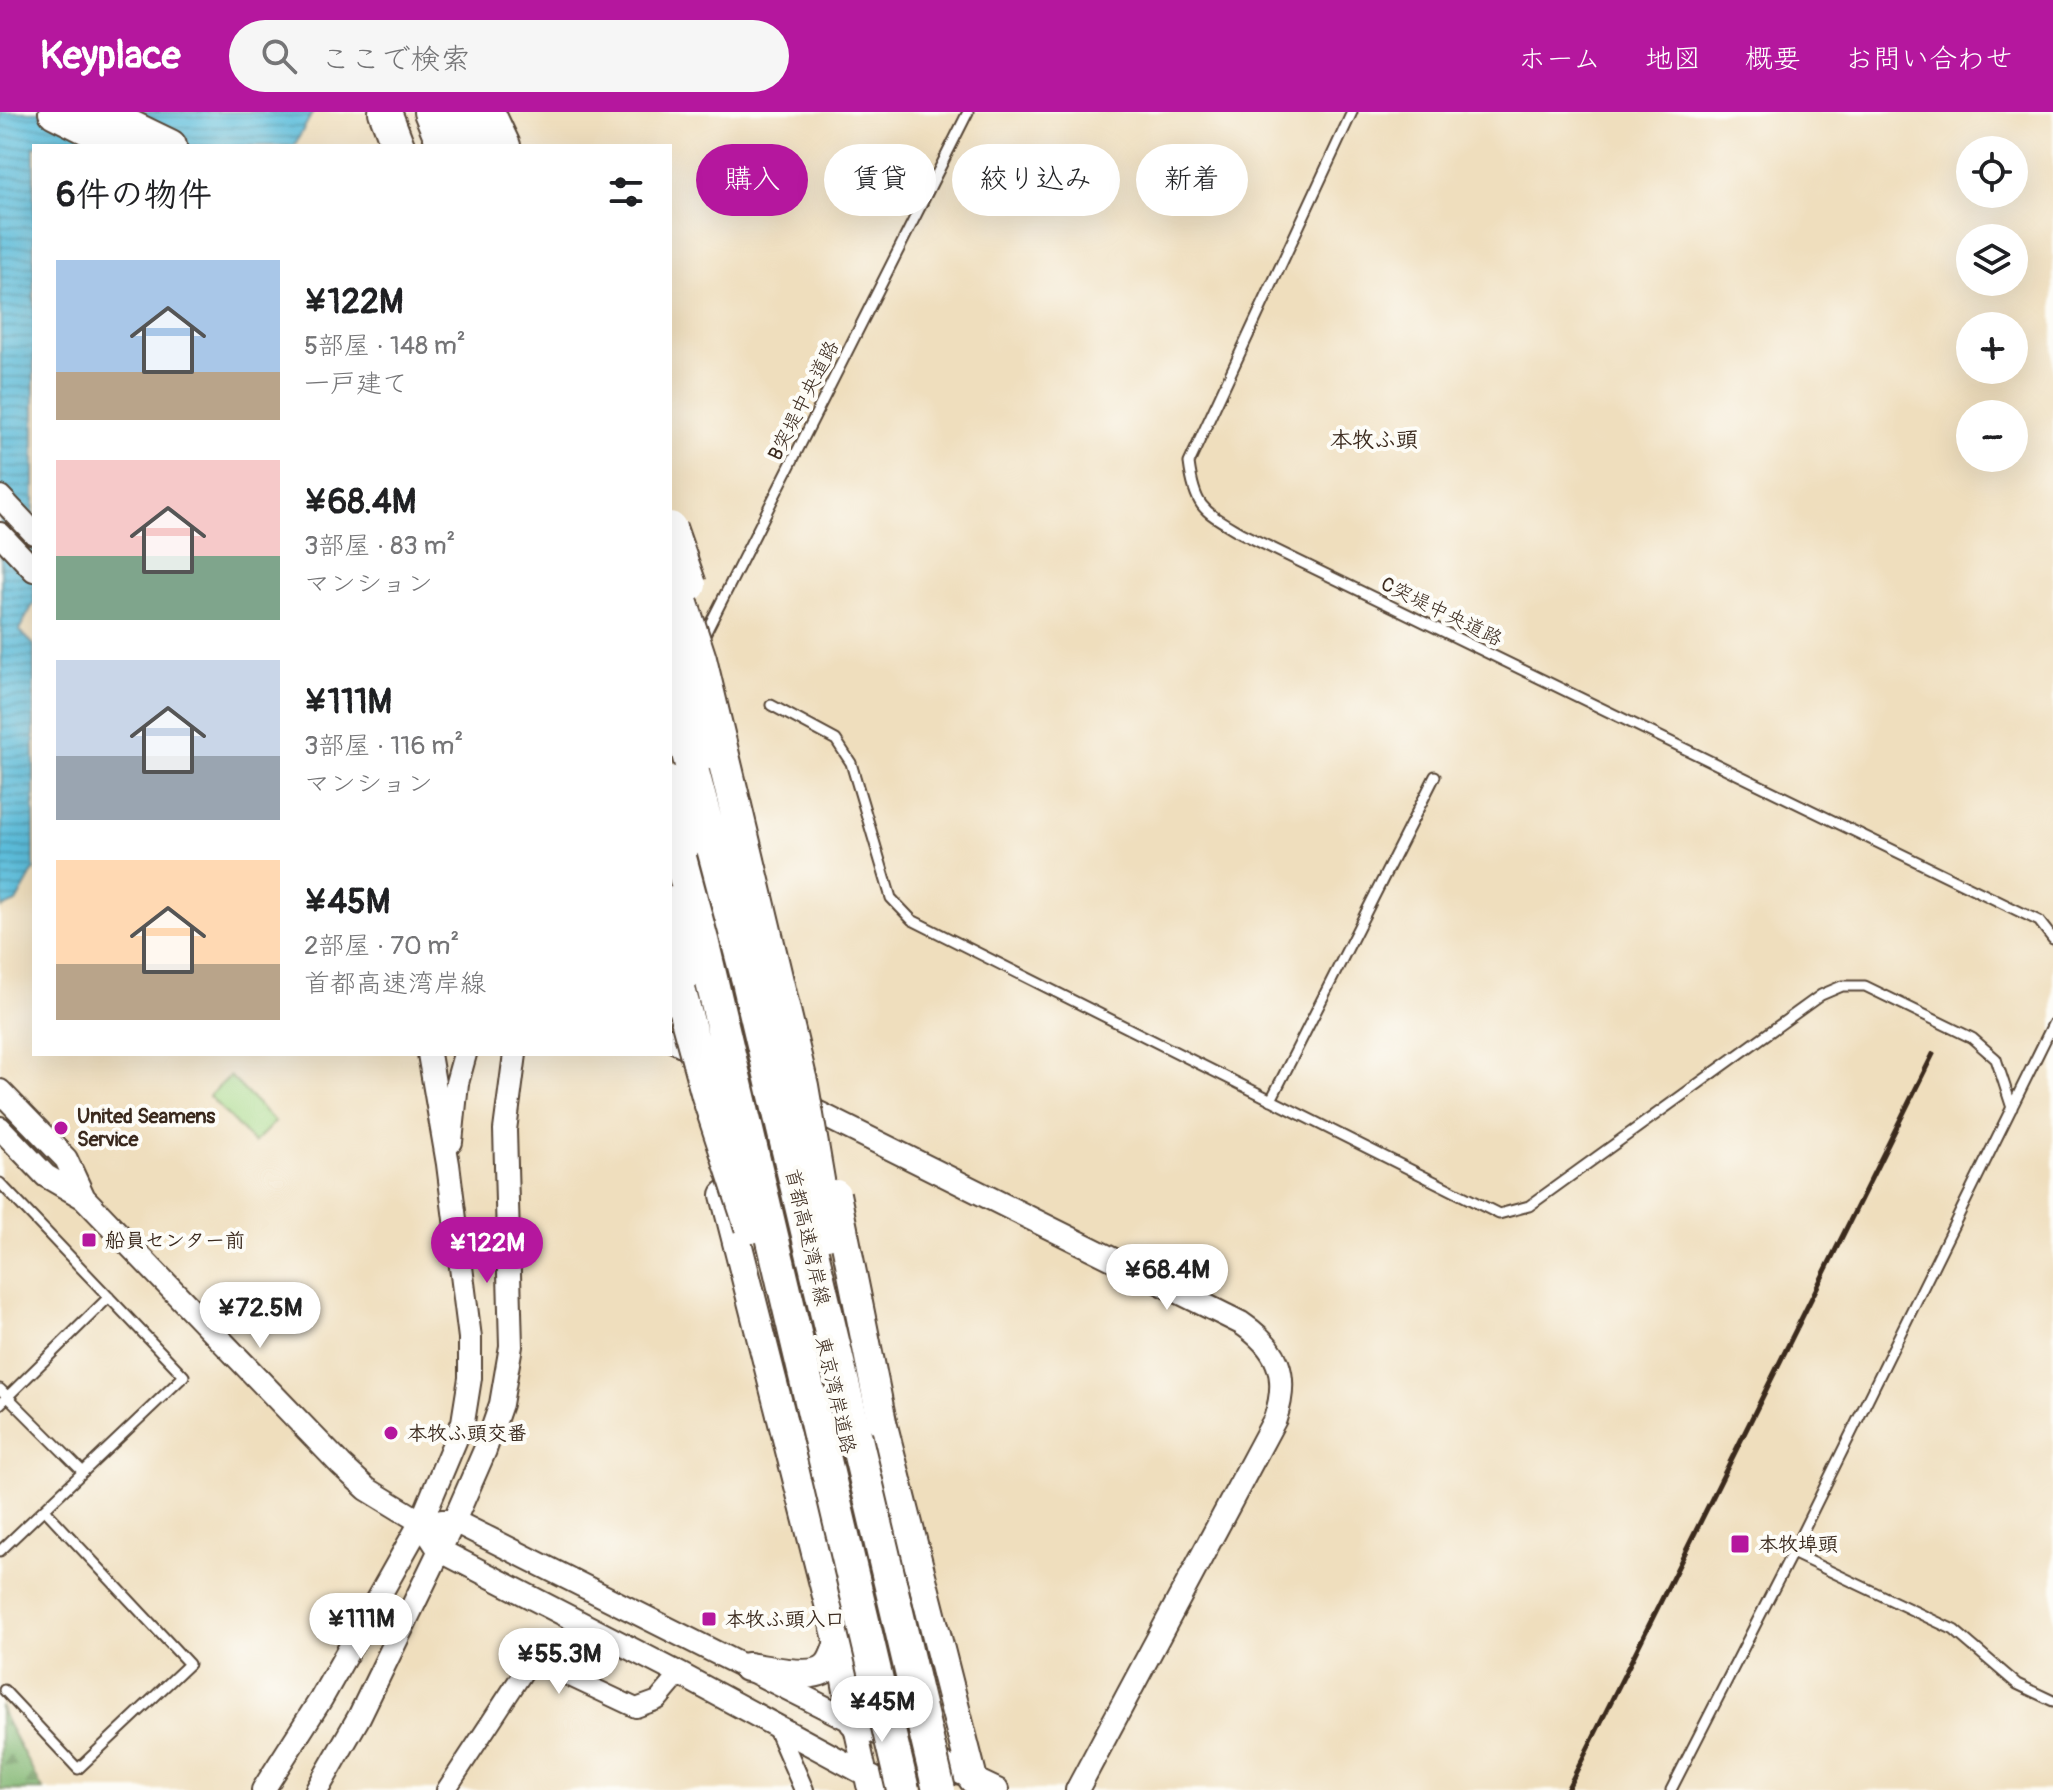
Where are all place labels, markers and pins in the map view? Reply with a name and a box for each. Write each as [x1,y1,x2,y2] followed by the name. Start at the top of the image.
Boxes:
[77,1104,215,1152] place label: United Seamens Service
[52,1119,70,1137] marker: United Seamens Service
[431,1217,543,1285] pin: ¥122M
[105,1228,245,1253] place label: 船員センター前
[80,1231,98,1249] marker: 船員センター前
[1102,1244,1232,1312] pin: ¥68.4M
[195,1282,325,1350] pin: ¥72.5M
[407,1421,527,1446] place label: 本牧ふ頭交番
[382,1424,400,1442] marker: 本牧ふ頭交番
[1758,1532,1838,1557] place label: 本牧埠頭
[1729,1533,1751,1555] marker: 本牧埠頭
[305,1593,417,1661] pin: ¥111M
[725,1607,845,1632] place label: 本牧ふ頭入口
[700,1610,718,1628] marker: 本牧ふ頭入口
[494,1628,624,1696] pin: ¥55.3M
[835,1676,929,1744] pin: ¥45M

